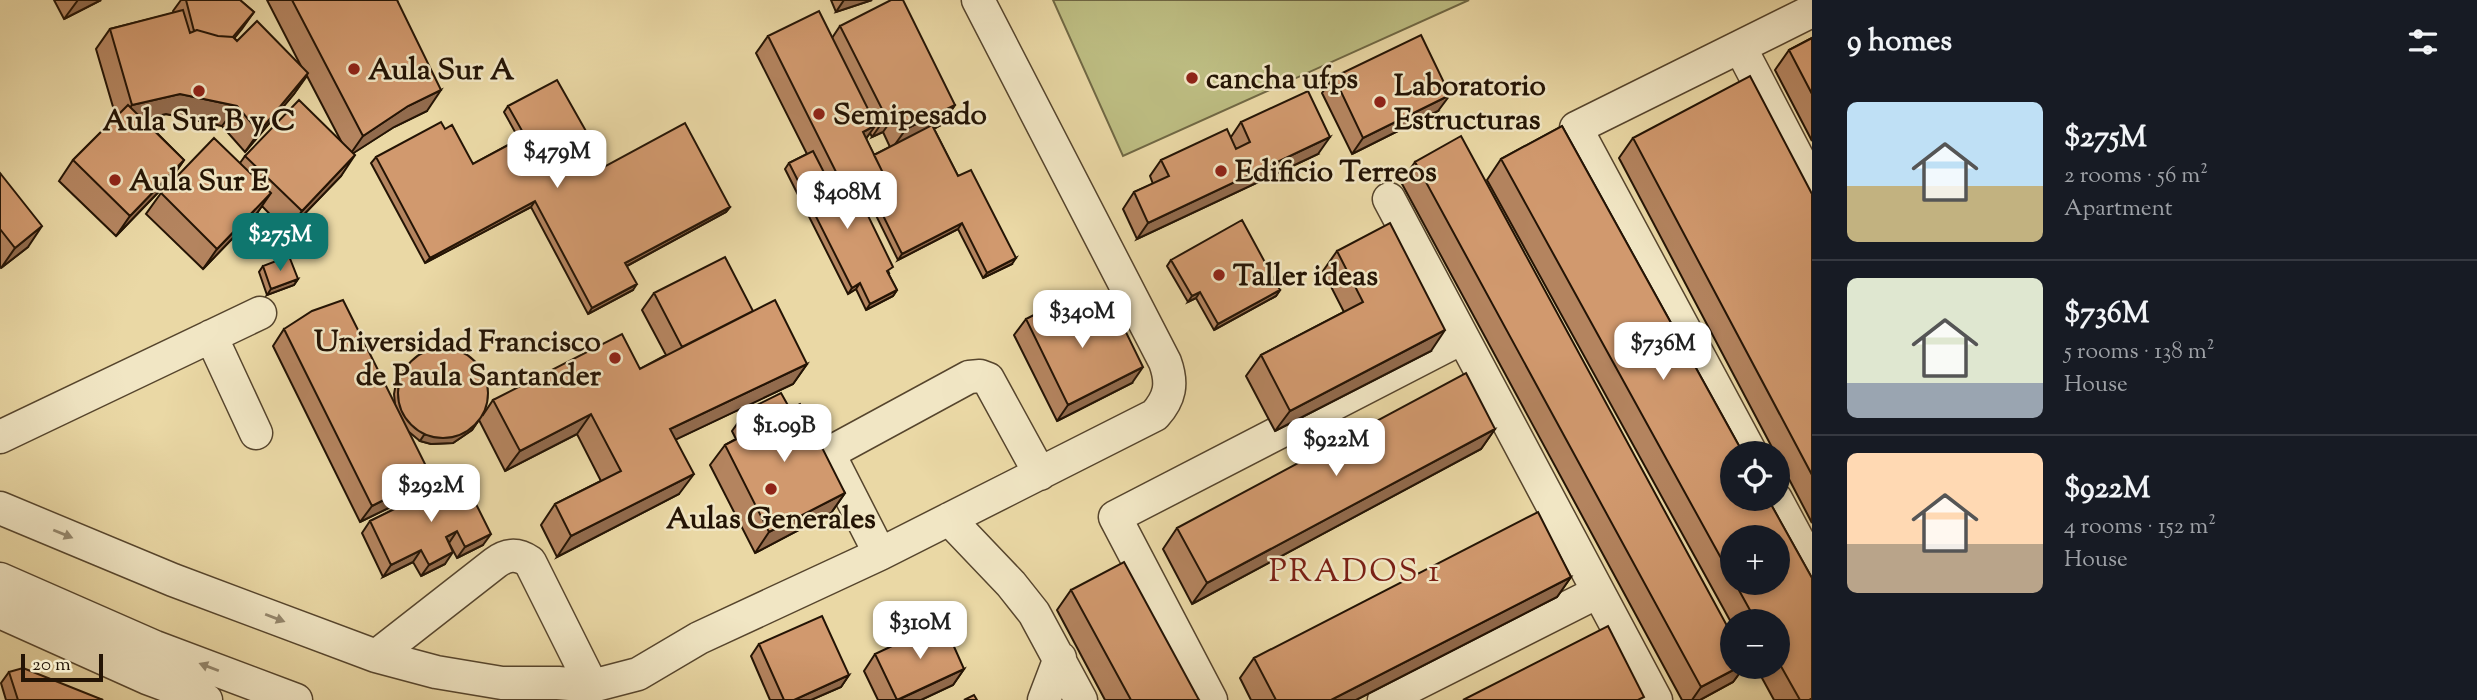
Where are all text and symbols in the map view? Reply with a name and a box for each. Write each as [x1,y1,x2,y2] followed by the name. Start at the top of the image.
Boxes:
[1847,21,1952,64] text: 9 homes
[2404,23,2442,61] icon: filters
[368,50,515,93] place label: Aula Sur A
[1206,59,1358,102] place label: cancha ufps
[346,61,362,77] marker: Aula Sur A
[1394,66,1546,143] place label: Laboratorio Estructuras
[1184,70,1200,86] marker: cancha ufps
[191,83,207,99] marker: Aula Sur B y C
[1372,94,1388,110] marker: Laboratorio Estructuras
[833,95,987,138] place label: Semipesado
[103,101,295,144] place label: Aula Sur B y C
[811,106,827,122] marker: Semipesado
[2064,117,2147,160] text: $275M
[508,130,606,190] pin: $479M
[1903,130,1987,214] icon: home
[523,136,591,169] text: $479M
[1235,152,1437,195] place label: Edificio Terreos
[2064,160,2208,193] text: 2 rooms · 56 m²
[129,161,270,204] place label: Aula Sur E
[1213,163,1229,179] marker: Edificio Terreos
[107,172,123,188] marker: Aula Sur E
[798,172,896,231] pin: $408M
[813,177,881,210] text: $408M
[2064,193,2173,226] text: Apartment
[231,214,329,273] pin: $275M
[248,219,312,252] text: $275M
[1233,256,1378,299] place label: Taller ideas
[1211,267,1227,283] marker: Taller ideas
[1033,290,1131,350] pin: $340M
[2064,293,2149,336] text: $736M
[1049,296,1115,329] text: $340M
[1903,306,1987,390] icon: home
[314,322,602,399] place label: Universidad Francisco de Paula Santander
[1614,322,1712,382] pin: $736M
[1630,328,1696,361] text: $736M
[2064,336,2215,369] text: 5 rooms · 138 m²
[607,350,623,366] marker: Universidad Francisco de Paula Santander
[2064,369,2128,402] text: House
[727,405,841,464] pin: $1.09B
[752,410,816,443] text: $1.09B
[1287,419,1385,478] pin: $922M
[1303,424,1369,457] text: $922M
[1720,441,1790,679] map controls
[1720,441,1790,511] button: locate
[382,464,480,524] pin: $292M
[2064,468,2150,511] text: $922M
[398,470,464,503] text: $292M
[763,481,779,497] marker: Aulas Generales
[1903,481,1987,565] icon: home
[666,499,876,542] place label: Aulas Generales
[2064,511,2216,544] text: 4 rooms · 152 m²
[1720,525,1790,595] button: +
[53,529,74,540] one-way arrow
[2064,544,2128,577] text: House
[1269,550,1441,596] district label: PRADOS 1
[871,602,969,661] pin: $310M
[889,607,951,640] text: $310M
[1720,609,1790,679] button: −
[264,613,285,624] one-way arrow
[21,651,103,683] scale bar
[32,652,71,679] text: 20 m
[199,662,220,673] one-way arrow

